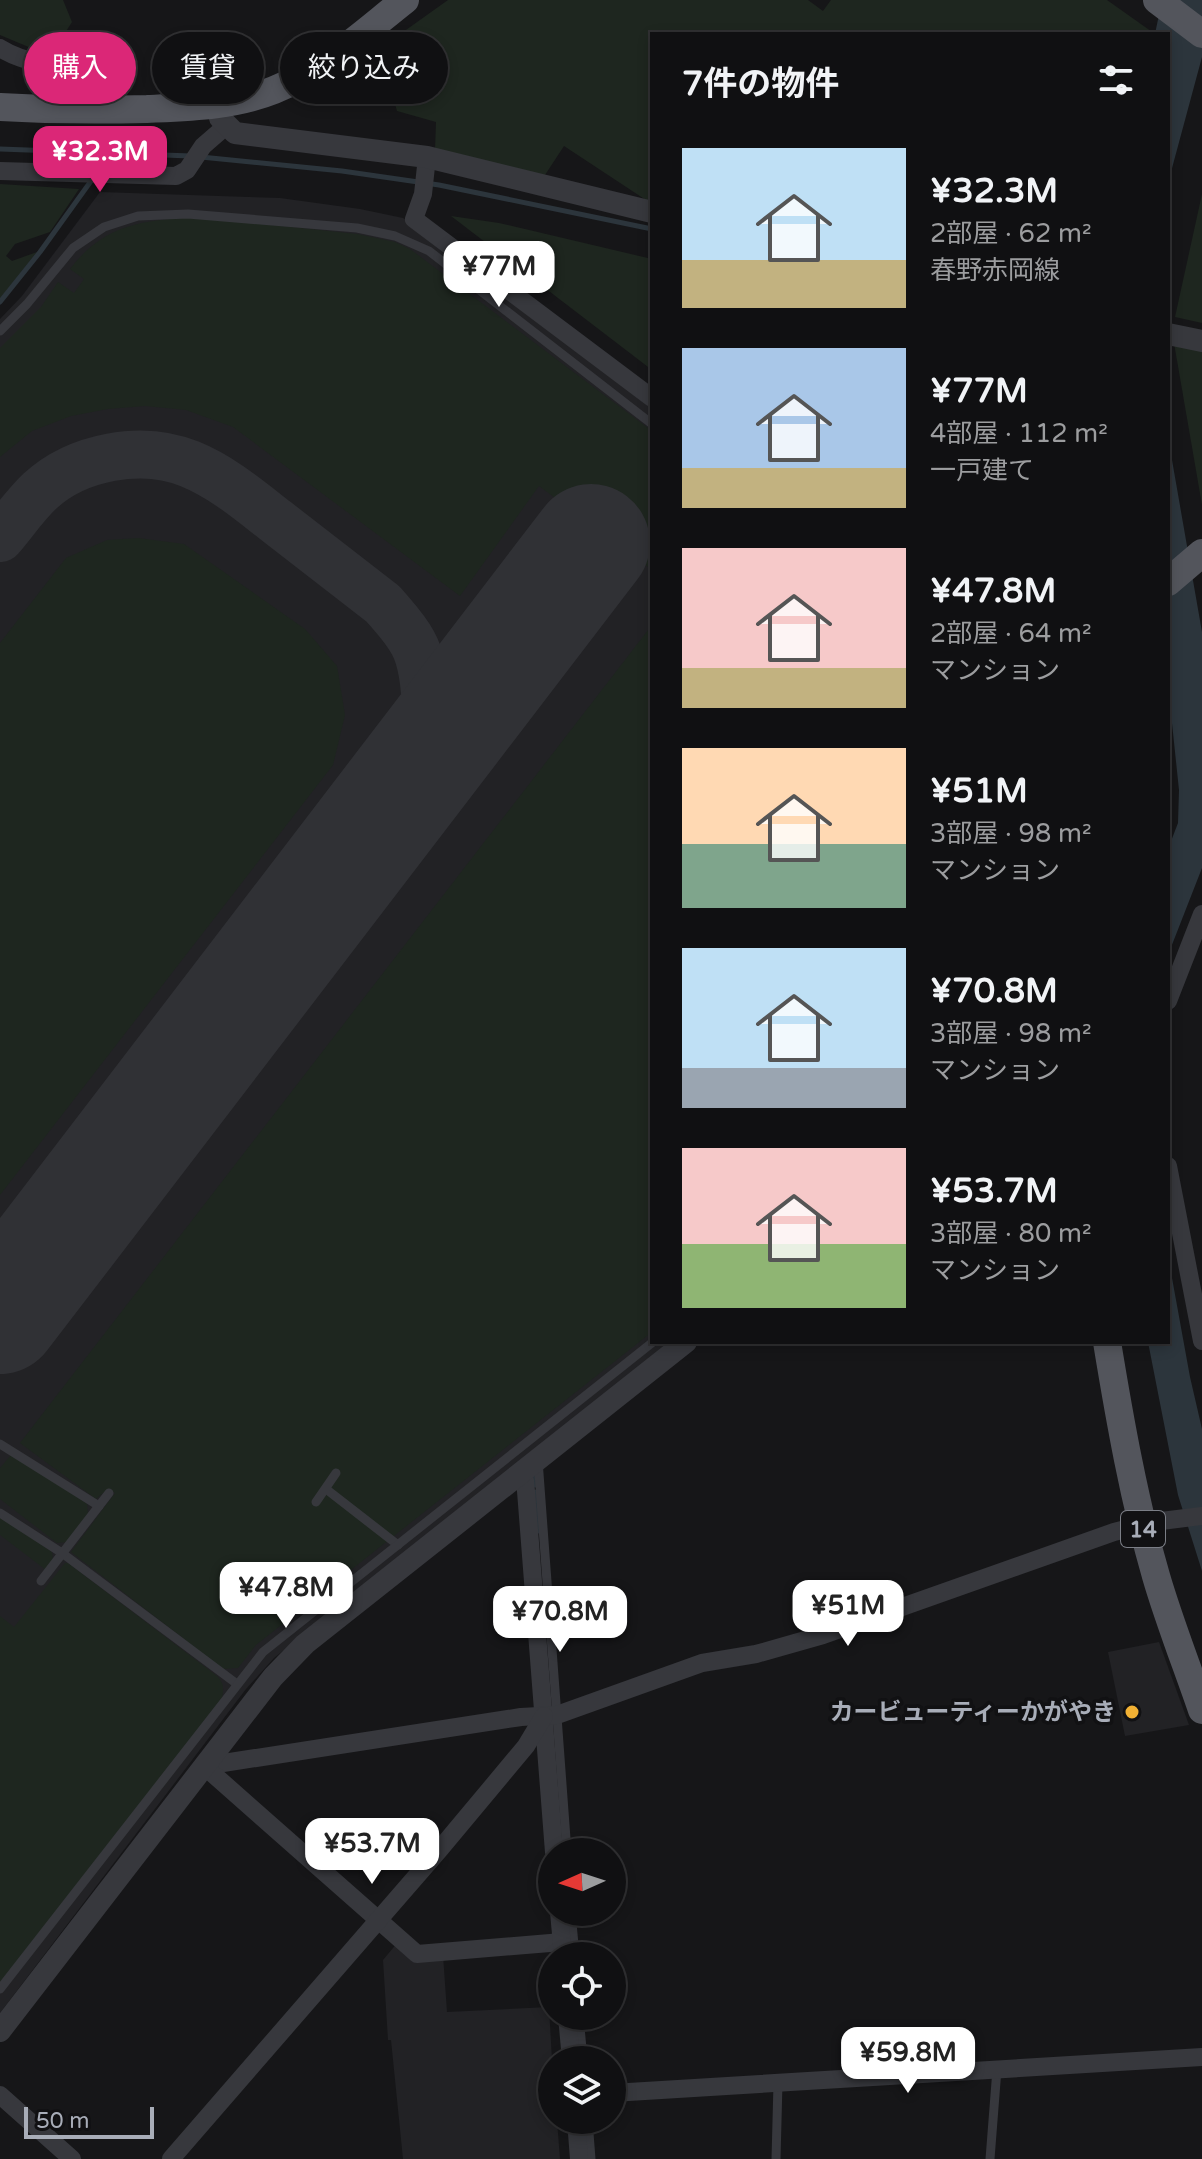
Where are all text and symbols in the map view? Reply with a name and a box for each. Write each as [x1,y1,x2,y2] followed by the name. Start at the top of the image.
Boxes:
[24,32,136,104] chip: 購入
[152,32,264,104] chip: 賃貸
[280,32,448,104] chip: 絞り込み
[1094,58,1138,102] icon: filters
[682,64,839,105] text: 7件の物件
[35,126,165,194] pin: ¥32.3M
[51,136,149,167] text: ¥32.3M
[930,171,1058,212] text: ¥32.3M
[746,180,842,276] icon: home
[930,218,1092,249] text: 2部屋 · 62 m²
[452,241,546,309] pin: ¥77M
[462,251,536,282] text: ¥77M
[930,255,1060,286] text: 春野赤岡線
[930,371,1028,412] text: ¥77M
[746,380,842,476] icon: home
[930,418,1108,449] text: 4部屋 · 112 m²
[930,455,1034,486] text: 一戸建て
[930,571,1056,612] text: ¥47.8M
[746,580,842,676] icon: home
[930,618,1092,649] text: 2部屋 · 64 m²
[930,655,1060,686] text: マンション
[930,771,1028,812] text: ¥51M
[746,780,842,876] icon: home
[930,818,1092,849] text: 3部屋 · 98 m²
[930,855,1060,886] text: マンション
[930,971,1058,1012] text: ¥70.8M
[746,980,842,1076] icon: home
[930,1018,1092,1049] text: 3部屋 · 98 m²
[930,1055,1060,1086] text: マンション
[930,1171,1058,1212] text: ¥53.7M
[746,1180,842,1276] icon: home
[930,1218,1092,1249] text: 3部屋 · 80 m²
[930,1255,1060,1286] text: マンション
[1121,1511,1165,1547] road number: 14
[221,1562,351,1630] pin: ¥47.8M
[238,1572,334,1603] text: ¥47.8M
[801,1580,895,1648] pin: ¥51M
[495,1586,625,1654] pin: ¥70.8M
[811,1590,885,1621] text: ¥51M
[511,1596,609,1627] text: ¥70.8M
[829,1698,1116,1727] place label: カービューティーかがやき
[1123,1703,1141,1721] marker: カービューティーかがやき
[307,1818,437,1886] pin: ¥53.7M
[323,1828,421,1859] text: ¥53.7M
[538,1838,626,1926] north arrow
[538,1838,626,2134] map controls
[538,1942,626,2030] button: locate
[843,2027,973,2095] pin: ¥59.8M
[859,2037,957,2068] text: ¥59.8M
[538,2046,626,2134] button: layers
[24,2103,154,2139] scale bar
[36,2108,90,2134] text: 50 m

